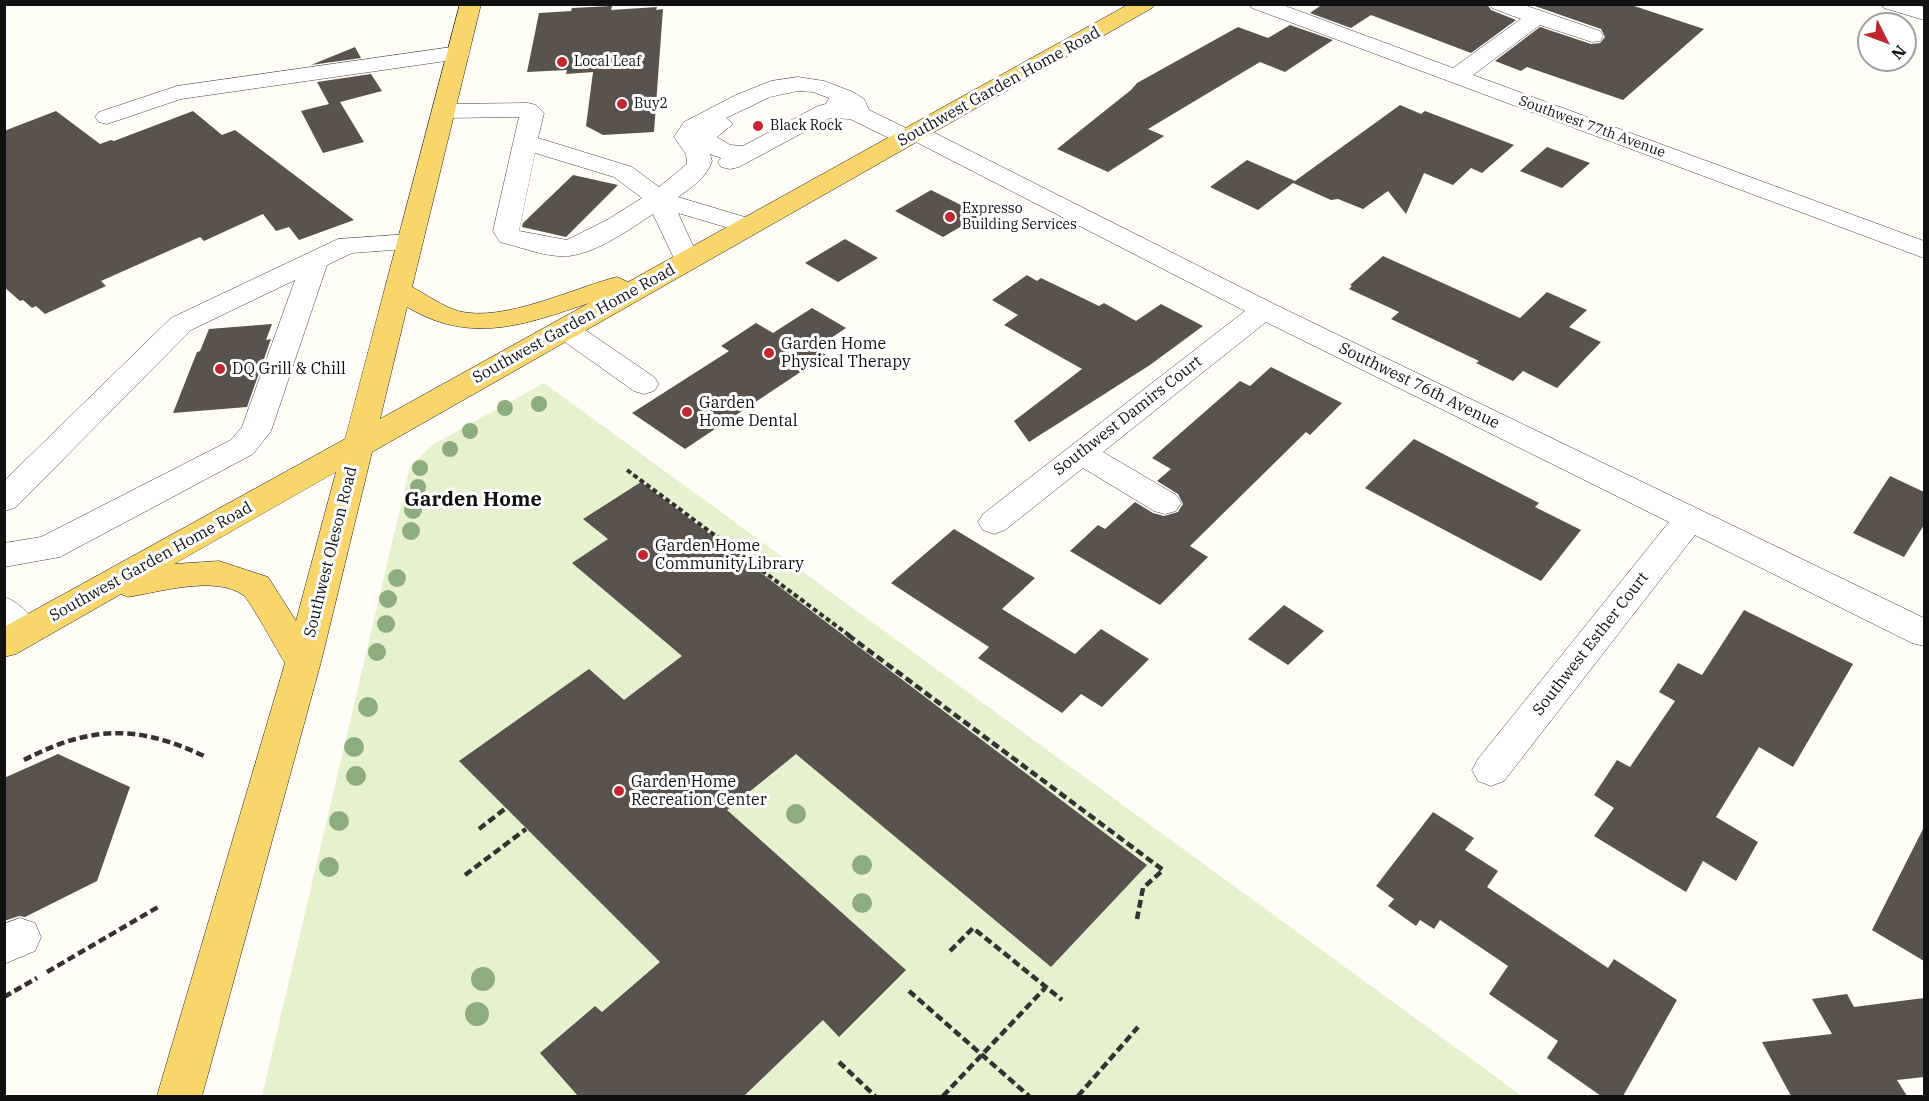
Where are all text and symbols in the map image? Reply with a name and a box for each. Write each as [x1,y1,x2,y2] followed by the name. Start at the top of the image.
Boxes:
[1857,12,1917,72] north arrow
[894,23,1104,151] street label: Southwest Garden Home Road
[1887,41,1911,64] text: N
[574,54,641,70] place label: Local Leaf
[555,55,569,69] marker: Local Leaf
[1517,93,1667,161] street label: Southwest 77th Avenue
[634,96,668,112] place label: Buy2
[615,97,629,111] marker: Buy2
[770,118,843,134] place label: Black Rock
[751,119,765,133] marker: Black Rock
[962,201,1077,234] place label: Expresso Building Services
[943,210,957,224] marker: Expresso Building Services
[469,260,679,388] street label: Southwest Garden Home Road
[781,334,911,372] place label: Garden Home Physical Therapy
[1335,339,1503,433] street label: Southwest 76th Avenue
[762,346,776,360] marker: Garden Home Physical Therapy
[1050,352,1206,480] street label: Southwest Damirs Court
[232,359,346,379] place label: DQ Grill & Chill
[213,362,227,376] marker: DQ Grill & Chill
[699,393,797,431] place label: Garden Home Dental
[680,405,694,419] marker: Garden Home Dental
[300,465,362,639] street label: Southwest Oleson Road
[404,488,542,512] district label: Garden Home
[46,498,256,626] street label: Southwest Garden Home Road
[655,536,804,574] place label: Garden Home Community Library
[636,548,650,562] marker: Garden Home Community Library
[1529,568,1653,720] street label: Southwest Esther Court
[631,772,767,810] place label: Garden Home Recreation Center
[612,784,626,798] marker: Garden Home Recreation Center

